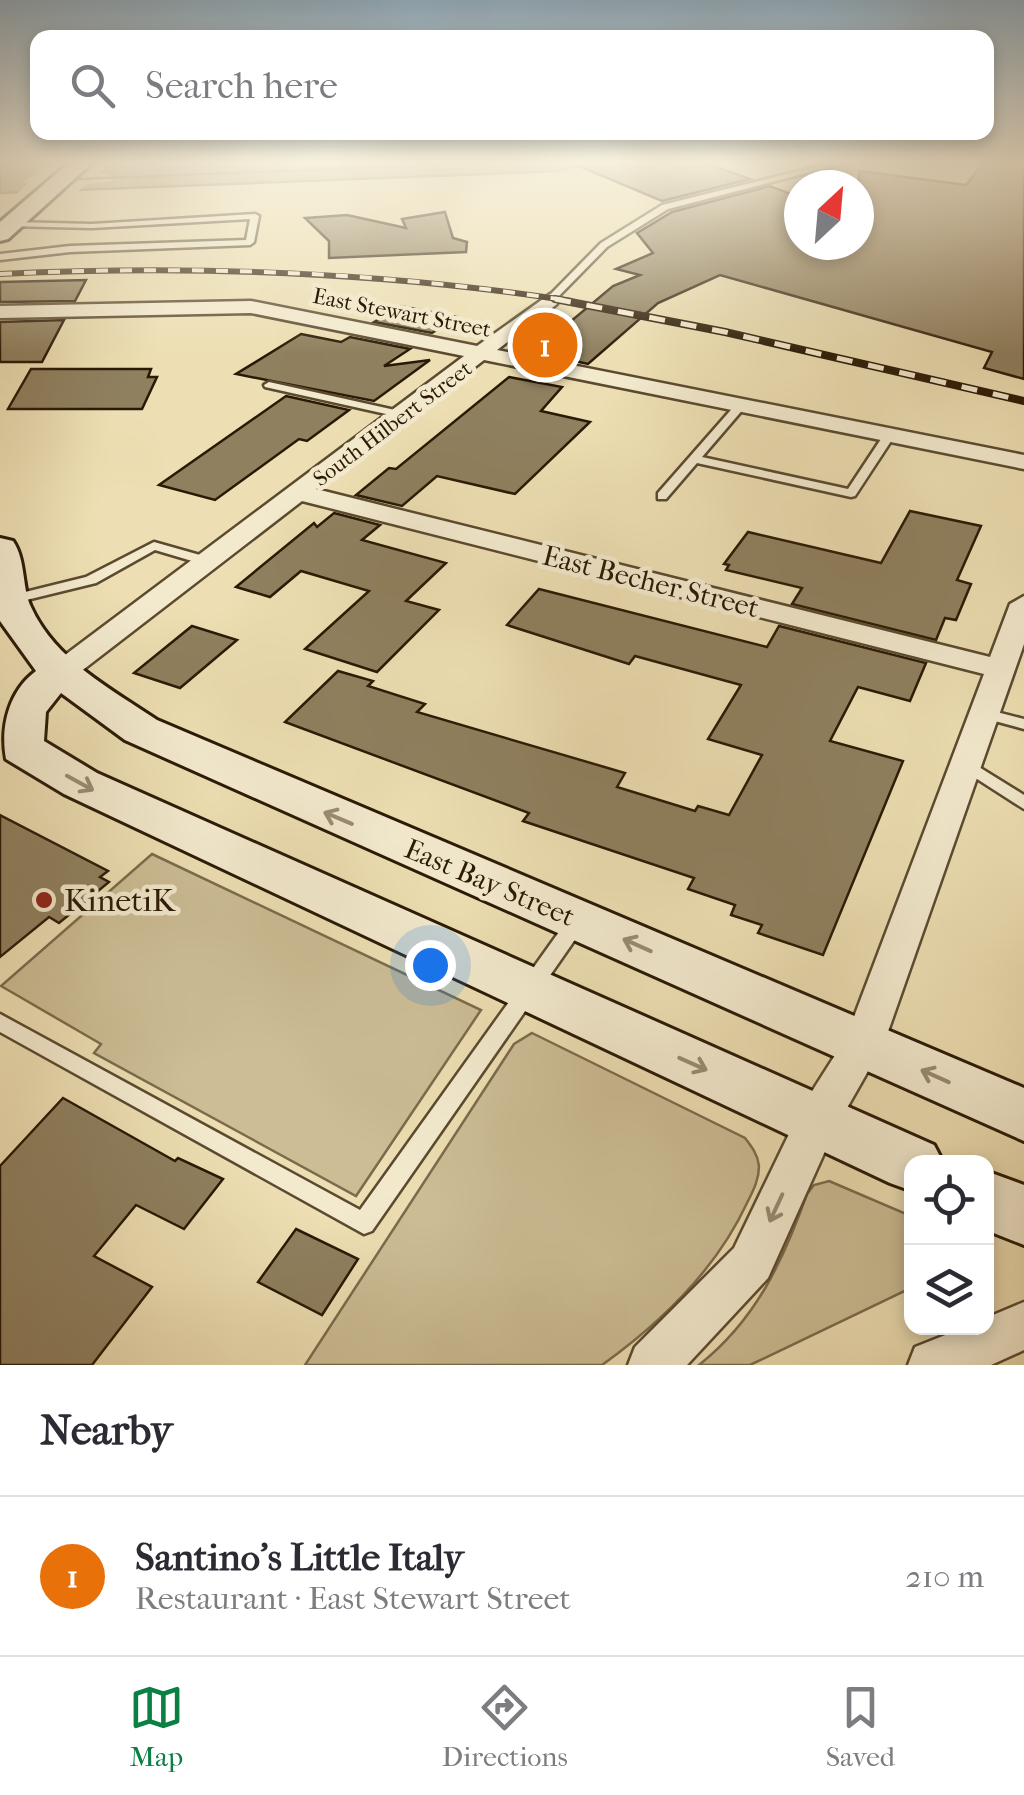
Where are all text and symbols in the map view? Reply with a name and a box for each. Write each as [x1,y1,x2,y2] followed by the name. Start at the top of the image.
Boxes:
[30,30,994,140] search box
[65,58,120,113] icon: search
[145,63,338,108] text: Search here
[784,170,874,260] north arrow
[311,283,493,343] street label: East Stewart Street
[512,308,578,382] pin: 1
[308,356,477,492] street label: South Hilbert Street
[539,539,763,624] street label: East Becher Street
[64,774,94,793] one-way arrow
[323,808,354,826] one-way arrow
[400,832,580,933] street label: East Bay Street
[64,882,177,919] place label: KinetiK
[33,889,55,911] marker: KinetiK
[622,935,653,953] one-way arrow
[405,940,456,991] your location
[677,1056,708,1074] one-way arrow
[921,1065,951,1084] one-way arrow
[904,1155,994,1335] map controls
[904,1155,994,1245] button: locate
[766,1193,785,1223] one-way arrow
[904,1245,994,1335] button: layers
[40,1406,172,1455] text: Nearby
[135,1535,464,1580] text: Santino's Little Italy
[67,1558,78,1595] text: 1
[905,1558,984,1595] text: 210 m
[135,1580,571,1617] text: Restaurant · East Stewart Street
[129,1680,184,1773] tab: Map
[442,1680,568,1773] tab: Directions
[826,1680,895,1773] tab: Saved

